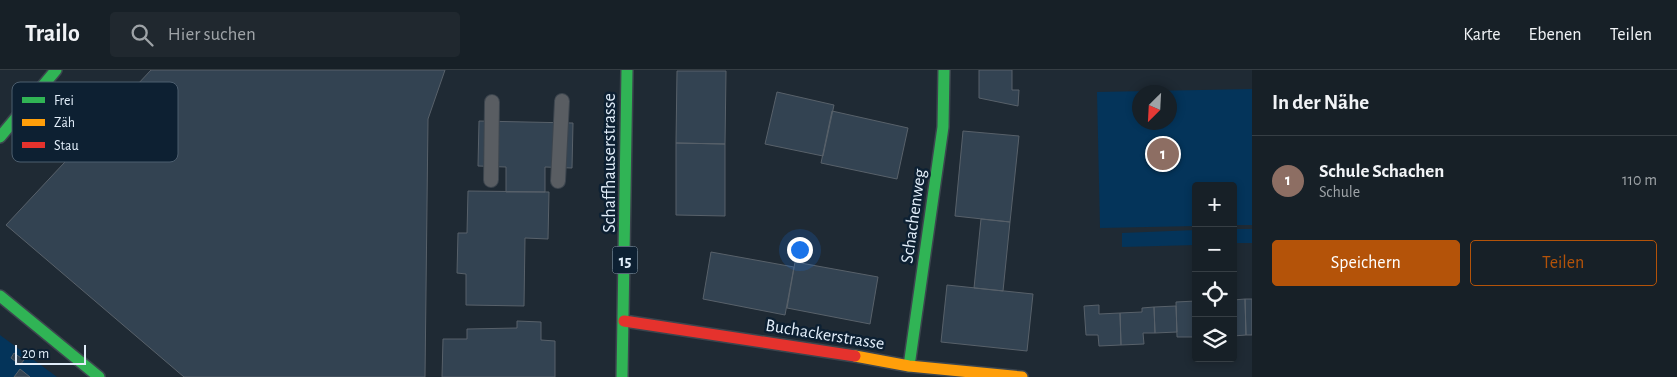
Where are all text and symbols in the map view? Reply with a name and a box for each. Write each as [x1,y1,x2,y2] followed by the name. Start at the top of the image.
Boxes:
[110,12,460,57] search box
[128,21,156,49] icon: search
[25,22,80,46] text: Trailo
[168,25,256,44] text: Hier suchen
[1463,26,1501,44] text: Karte
[1529,26,1582,44] text: Ebenen
[1610,26,1652,44] text: Teilen
[12,82,178,162] legend
[1132,85,1177,130] north arrow
[1272,92,1369,113] text: In der Nähe
[601,93,619,233] street label: Schaffhauserstrasse
[54,94,74,108] text: Frei
[54,116,75,130] text: Zäh
[1147,135,1179,173] pin: 1
[54,139,79,153] text: Stau
[1319,162,1444,181] text: Schule Schachen
[898,168,930,264] street label: Schachenweg
[1285,172,1291,188] text: 1
[1622,172,1657,188] text: 110 m
[1192,182,1237,362] map controls
[1192,182,1237,227] button: +
[1319,184,1360,200] text: Schule
[1192,227,1237,272] button: −
[787,237,813,263] your location
[1272,240,1460,286] button: Speichern
[1470,240,1657,286] button: Teilen
[612,246,638,274] road number: 15
[1192,272,1237,317] button: locate
[764,317,886,353] street label: Buchackerstrasse
[1192,317,1237,362] button: layers
[15,342,86,365] scale bar
[22,347,49,361] text: 20 m

